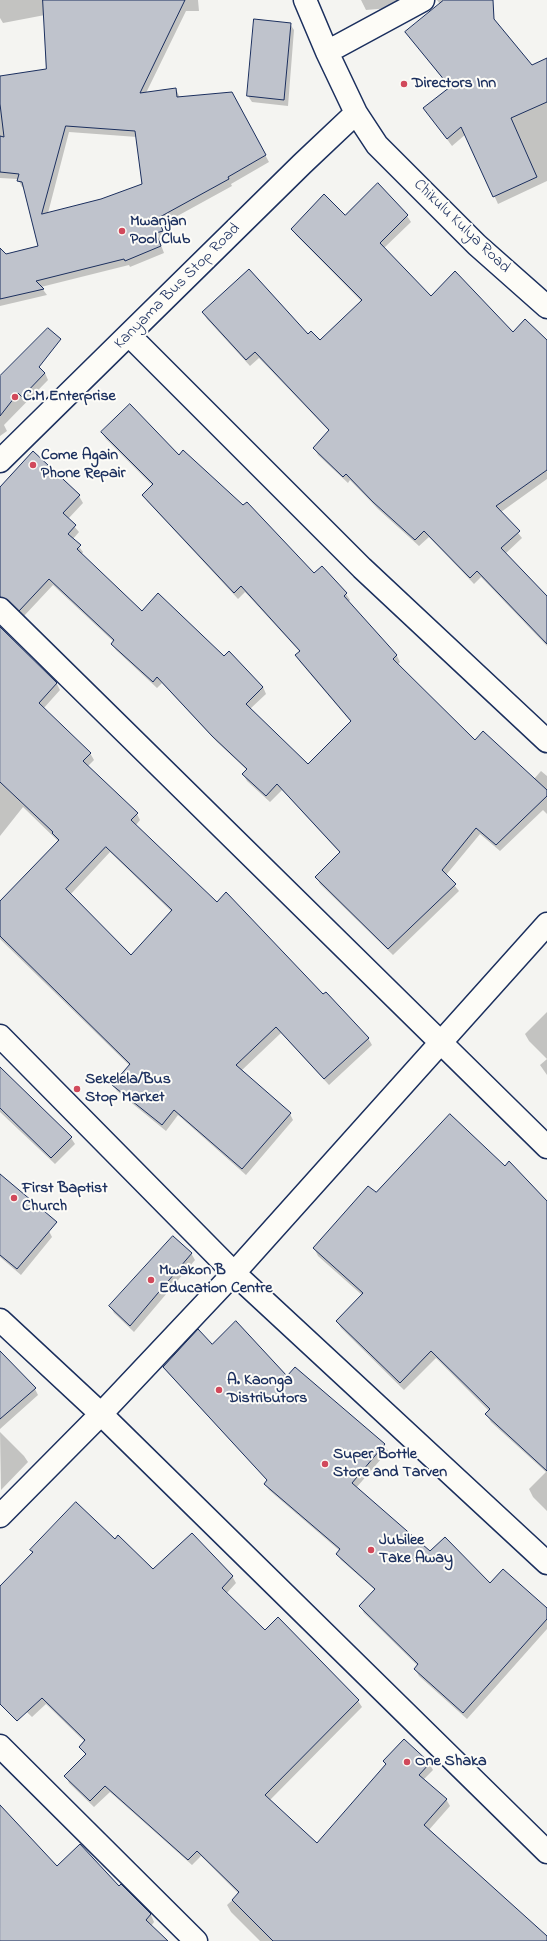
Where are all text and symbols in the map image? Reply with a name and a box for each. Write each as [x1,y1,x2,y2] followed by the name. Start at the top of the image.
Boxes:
[412,74,496,94] place label: Directors Inn
[399,79,409,89] marker: Directors Inn
[409,176,513,278] street label: Chikulu Kulya Road
[130,212,190,250] place label: Mwanjan Pool Club
[111,220,245,354] street label: Kanyama Bus Stop Road
[117,226,127,236] marker: Mwanjan Pool Club
[23,387,116,407] place label: C.M Enterprise
[10,392,20,402] marker: C.M Enterprise
[41,446,125,484] place label: Come Again Phone Repair
[28,460,38,470] marker: Come Again Phone Repair
[85,1070,171,1108] place label: Sekelela/Bus Stop Market
[72,1084,82,1094] marker: Sekelela/Bus Stop Market
[22,1179,108,1217] place label: First Baptist Church
[9,1193,19,1203] marker: First Baptist Church
[159,1261,272,1299] place label: Mwakon B Education Centre
[146,1275,156,1285] marker: Mwakon B Education Centre
[227,1371,307,1409] place label: A. Kaonga Distributors
[214,1385,224,1395] marker: A. Kaonga Distributors
[333,1445,447,1483] place label: Super Bottle Store and Tarven
[320,1459,330,1469] marker: Super Bottle Store and Tarven
[379,1531,453,1569] place label: Jubilee Take Away
[366,1545,376,1555] marker: Jubilee Take Away
[415,1752,487,1772] place label: One Shaka
[402,1757,412,1767] marker: One Shaka

